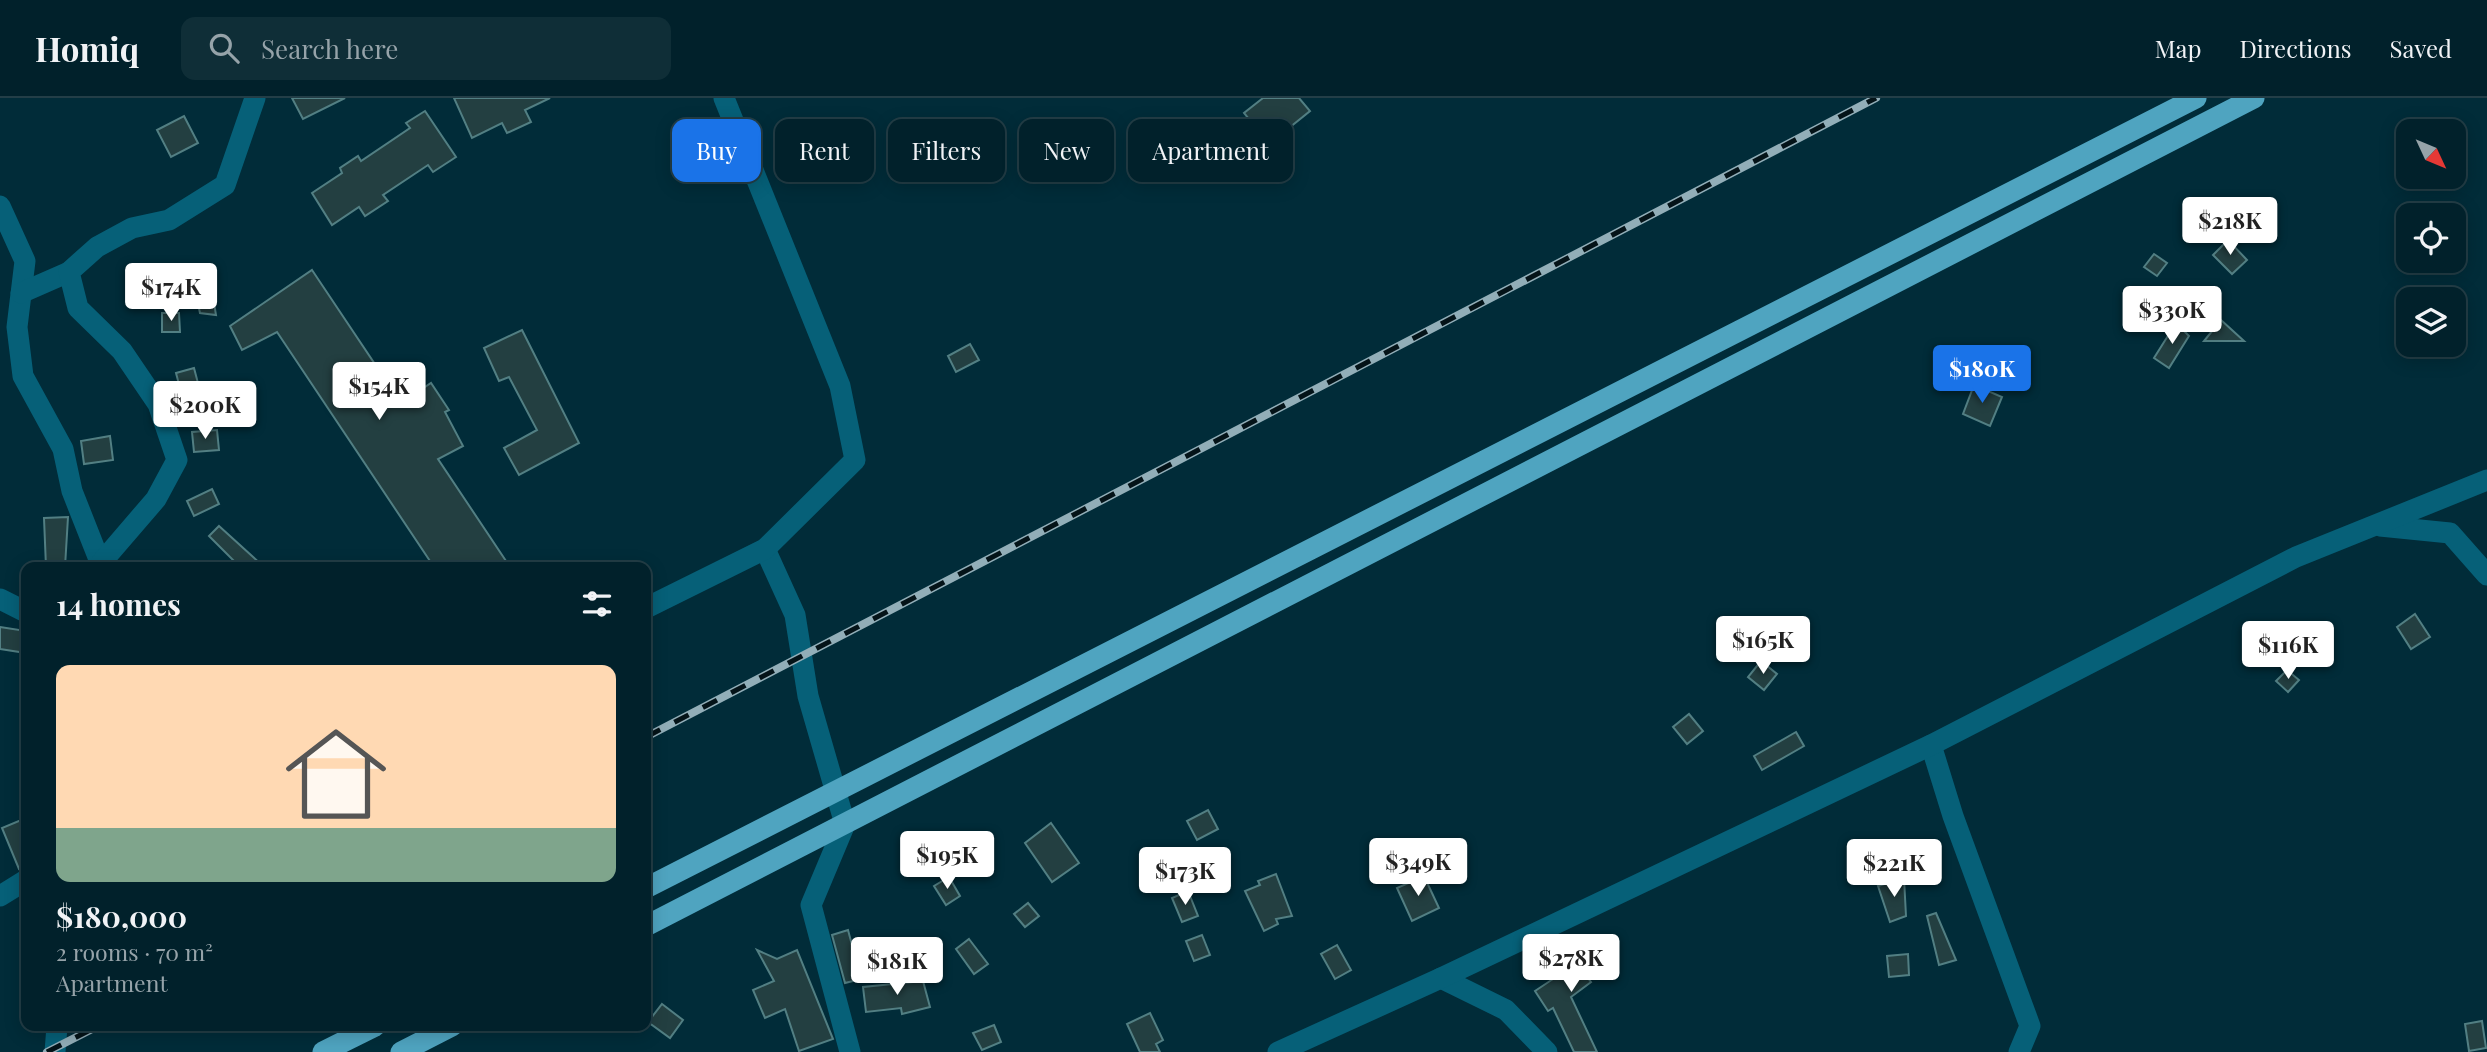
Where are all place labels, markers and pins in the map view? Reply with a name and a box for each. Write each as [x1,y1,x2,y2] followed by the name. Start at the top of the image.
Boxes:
[2181,198,2279,257] pin: $218K
[122,264,220,323] pin: $174K
[2123,286,2221,346] pin: $330K
[1933,345,2031,405] pin: $180K
[330,362,428,422] pin: $154K
[156,382,254,441] pin: $200K
[1714,616,1812,676] pin: $165K
[2239,622,2337,681] pin: $116K
[898,832,996,891] pin: $195K
[1369,838,1467,898] pin: $349K
[1845,840,1943,899] pin: $221K
[1136,848,1234,907] pin: $173K
[1522,934,1620,994] pin: $278K
[848,937,946,997] pin: $181K

